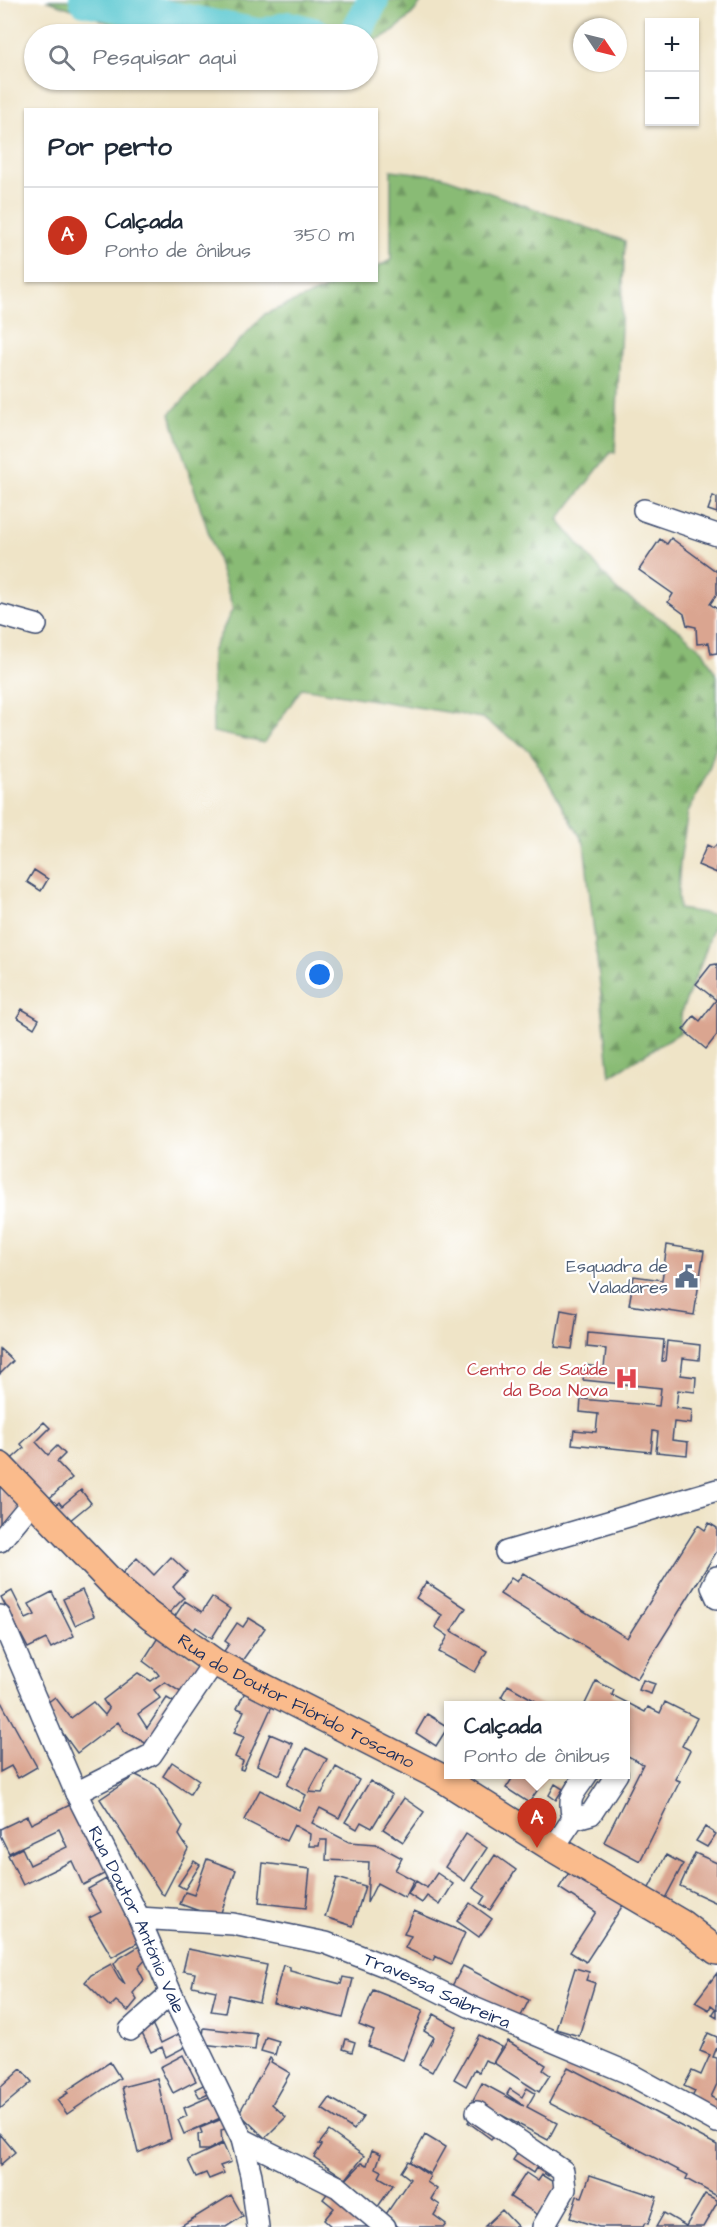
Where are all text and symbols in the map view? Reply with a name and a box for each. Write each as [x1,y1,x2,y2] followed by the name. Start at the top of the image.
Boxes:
[573,18,627,72] north arrow
[645,18,699,126] map controls
[645,18,699,72] button: +
[24,24,378,90] search box
[45,41,78,74] icon: search
[93,42,236,73] text: Pesquisar aqui
[645,72,699,126] button: −
[48,129,172,165] text: Por perto
[105,206,183,237] text: Calçada
[61,221,74,249] text: A
[293,221,354,249] text: 350 m
[105,237,251,265] text: Ponto de ônibus
[305,960,334,989] your location
[566,1254,668,1300] place label: Esquadra de Valadares
[673,1263,699,1289] public building icon: Esquadra de Valadares
[467,1357,608,1403] place label: Centro de Saúde da Boa Nova
[613,1366,639,1392] hospital icon: Centro de Saúde da Boa Nova
[173,1628,419,1775] street label: Rua do Doutor Flórido Toscano
[444,1701,630,1779] popup
[464,1711,542,1742] text: Calçada
[464,1742,610,1770] text: Ponto de ônibus
[518,1798,556,1848] pin: A
[82,1822,191,2018] street label: Rua Doutor António Vale
[360,1947,514,2035] street label: Travessa Saibreira

